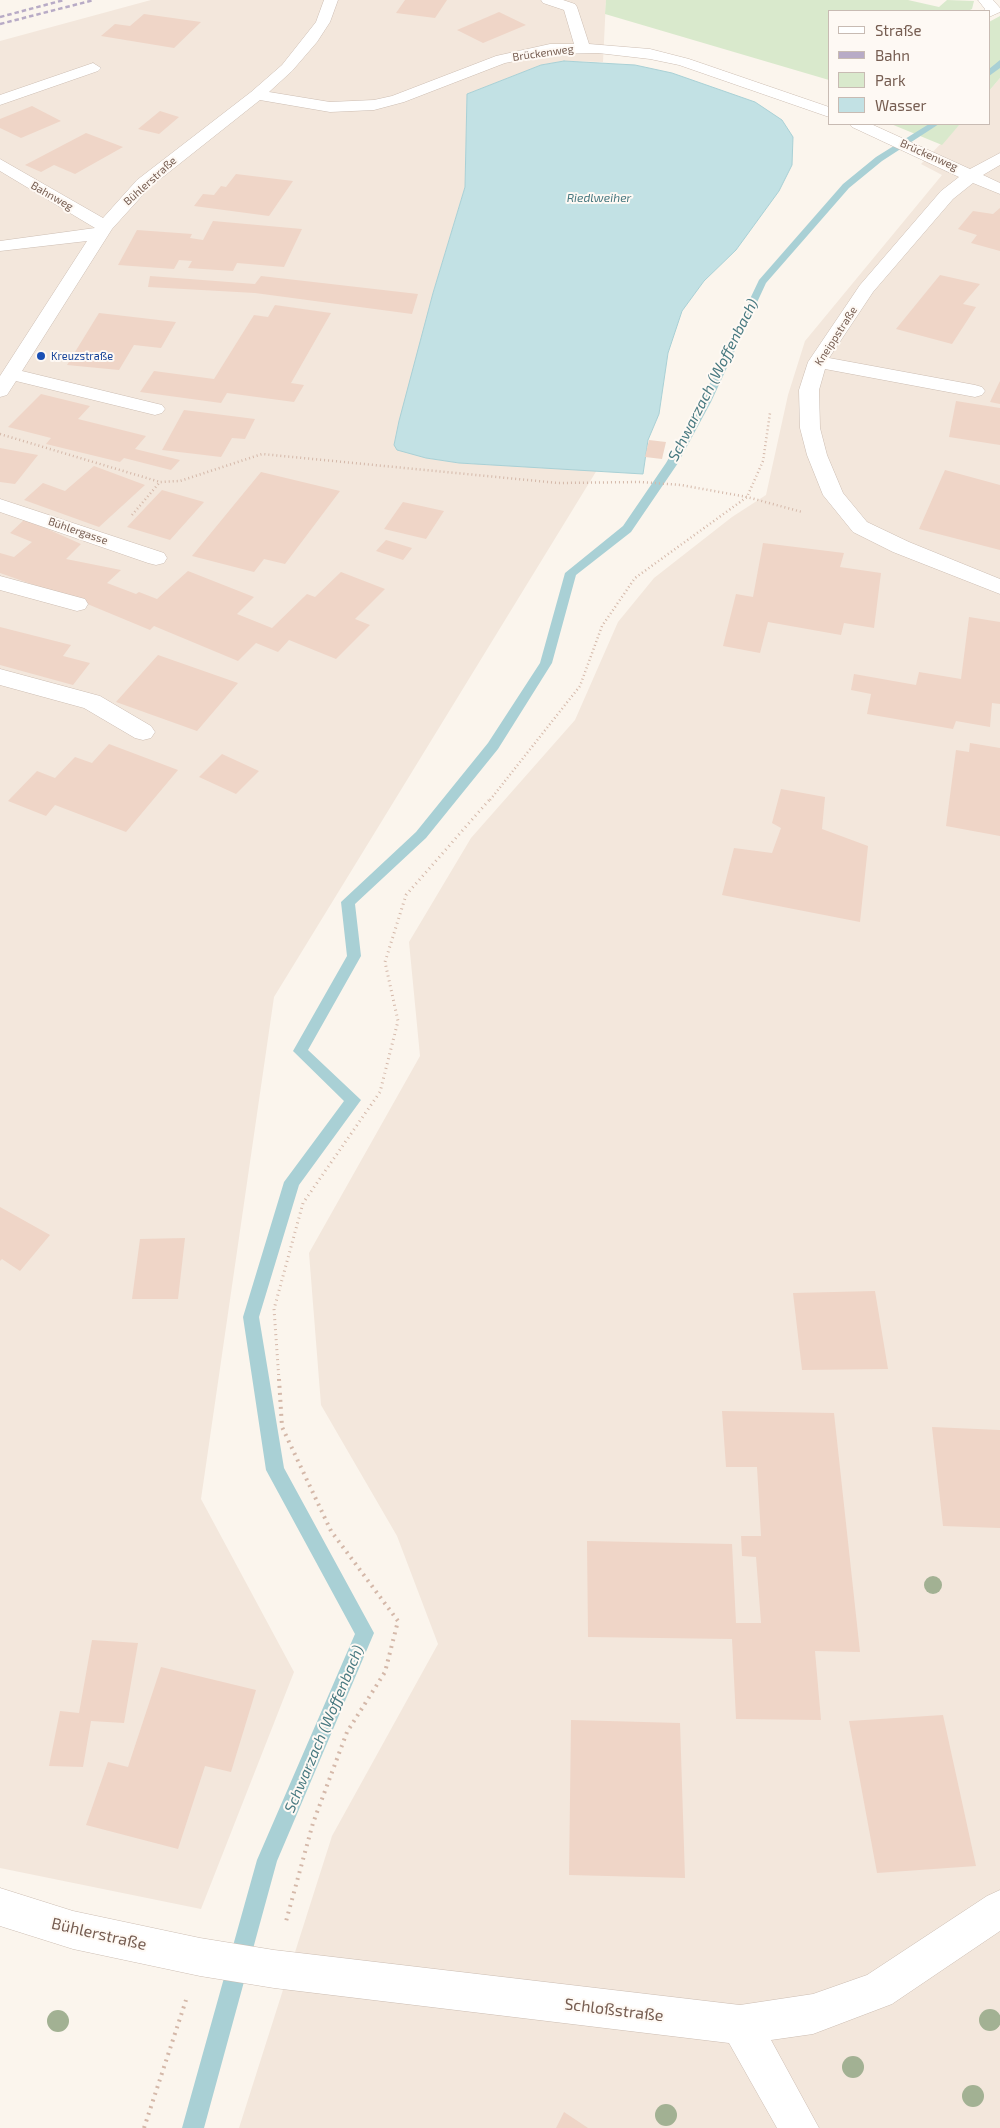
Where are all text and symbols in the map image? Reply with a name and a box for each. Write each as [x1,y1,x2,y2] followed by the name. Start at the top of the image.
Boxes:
[828,10,990,125] legend
[875,21,921,39] text: Straße
[512,42,574,64] street label: Brückenweg
[875,46,910,64] text: Bahn
[875,71,906,89] text: Park
[875,96,927,114] text: Wasser
[898,136,960,174] street label: Brückenweg
[121,154,179,208] street label: Bühlerstraße
[28,179,76,213] street label: Bahnweg
[567,191,631,205] water label: Riedlweiher
[664,296,762,464] water label: Schwarzach (Woffenbach)
[812,304,860,368] street label: Kneippstraße
[51,349,113,363] place label: Kreuzstraße
[35,350,47,362] marker: Kreuzstraße
[46,515,110,547] street label: Bühlergasse
[281,1643,367,1815] water label: Schwarzach (Woffenbach)
[50,1914,148,1954] street label: Bühlerstraße
[563,1994,665,2026] street label: Schloßstraße

